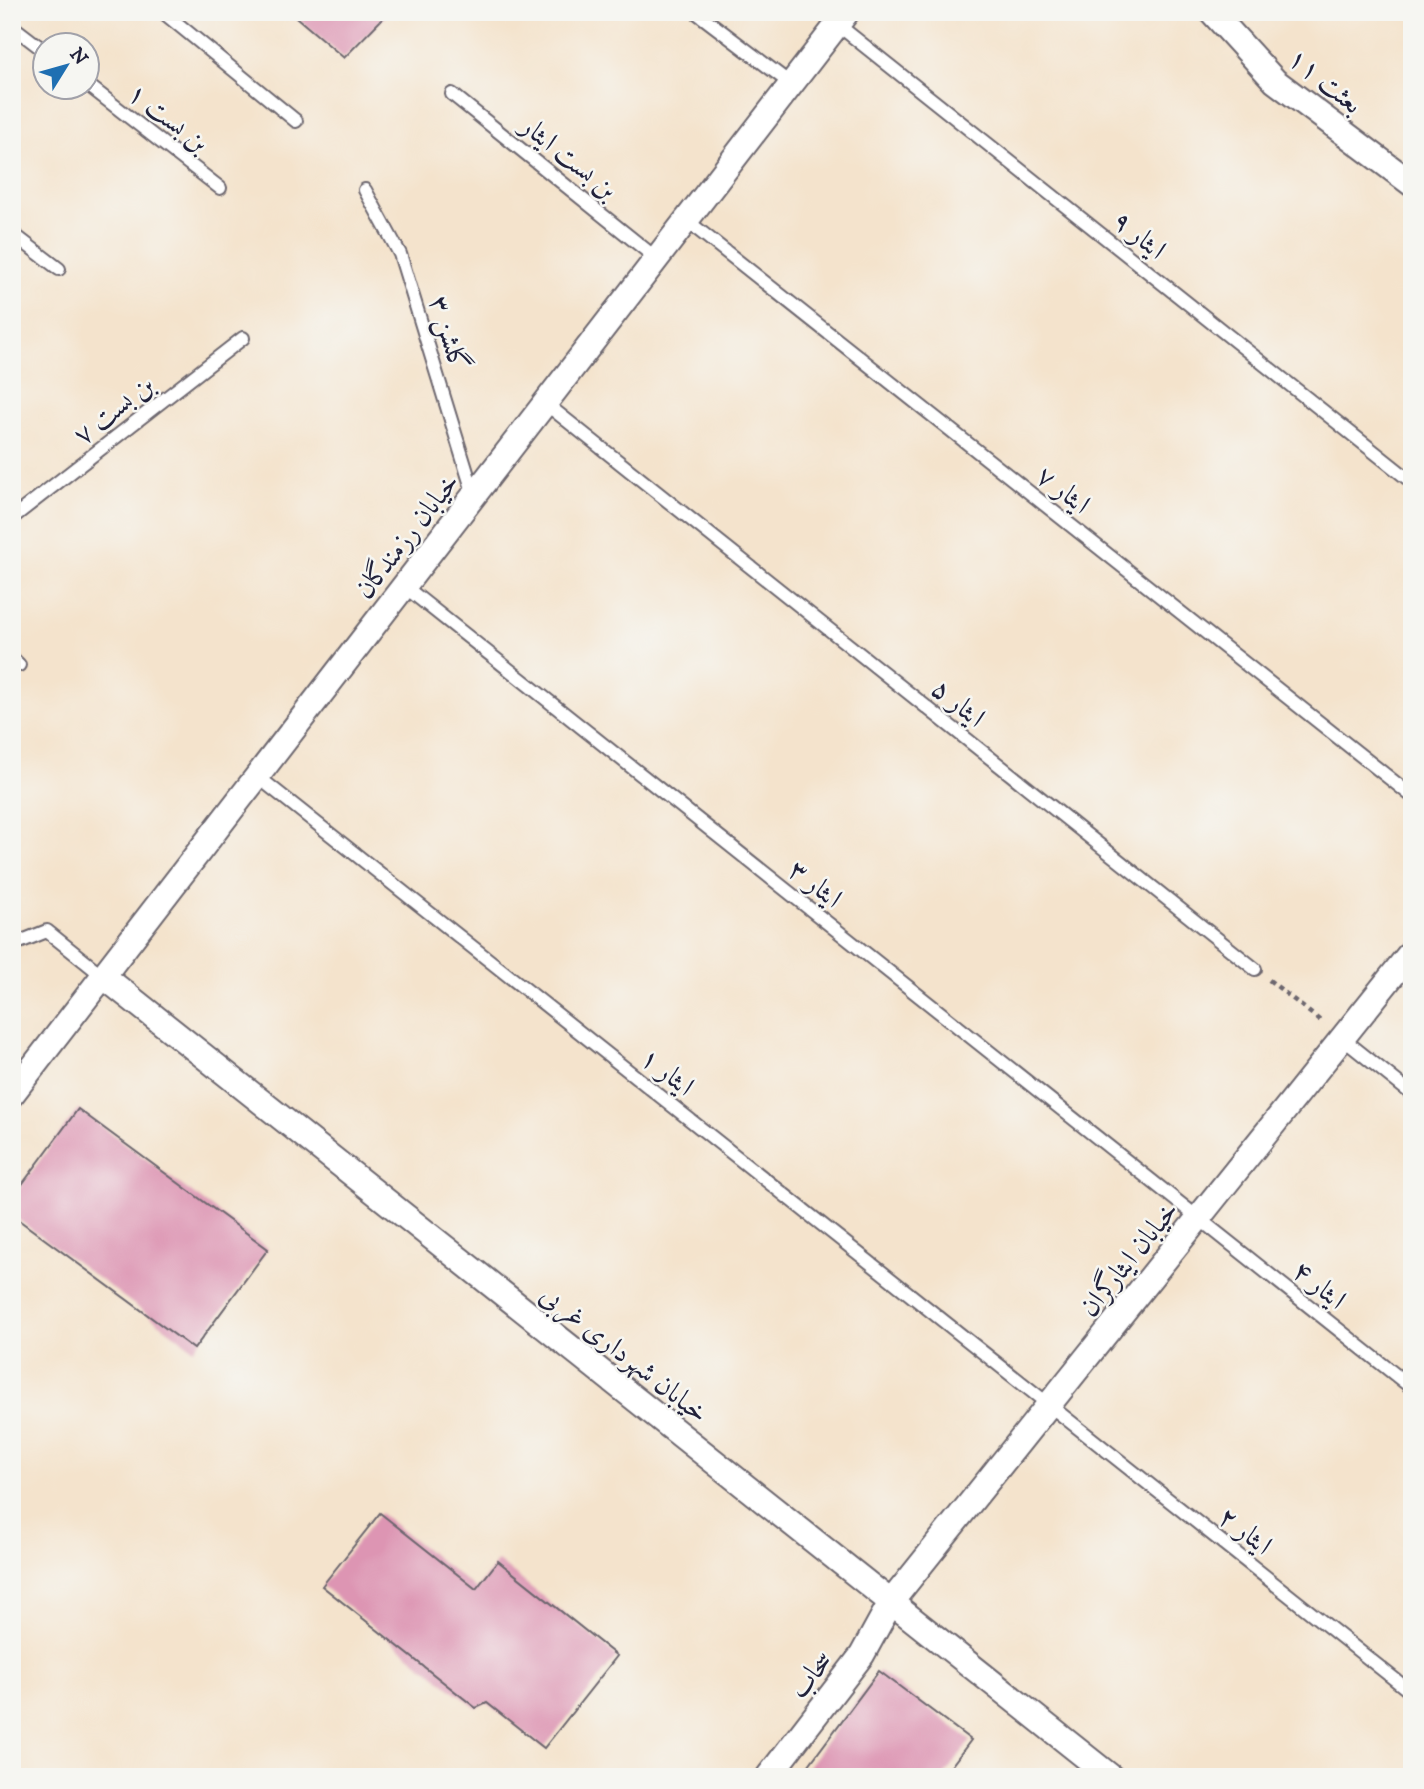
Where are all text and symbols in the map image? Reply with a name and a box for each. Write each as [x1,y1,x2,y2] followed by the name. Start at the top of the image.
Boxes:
[32,32,102,102] north arrow
[1281,41,1369,122] street label: بعثت ۱۱
[64,44,92,70] text: N
[120,75,216,161] street label: بن بست ۱
[511,107,624,208] street label: بن بست ایثار
[1105,203,1173,267] street label: ایثار ۹
[421,291,477,376] street label: گلشن ۳
[66,367,162,453] street label: بن بست ۷
[1029,458,1097,522] street label: ایثار ۷
[347,466,467,606] street label: خیابان رزمندگان
[924,671,992,735] street label: ایثار ۵
[781,852,849,916] street label: ایثار ۳
[633,1040,701,1104] street label: ایثار ۱
[1070,1192,1187,1324] street label: خیابان ایثارگران
[1285,1253,1353,1317] street label: ایثار ۴
[532,1277,715,1432] street label: خیابان شهرداری غربی
[1211,1499,1279,1563] street label: ایثار ۲
[781,1644,841,1706] street label: سحاب

